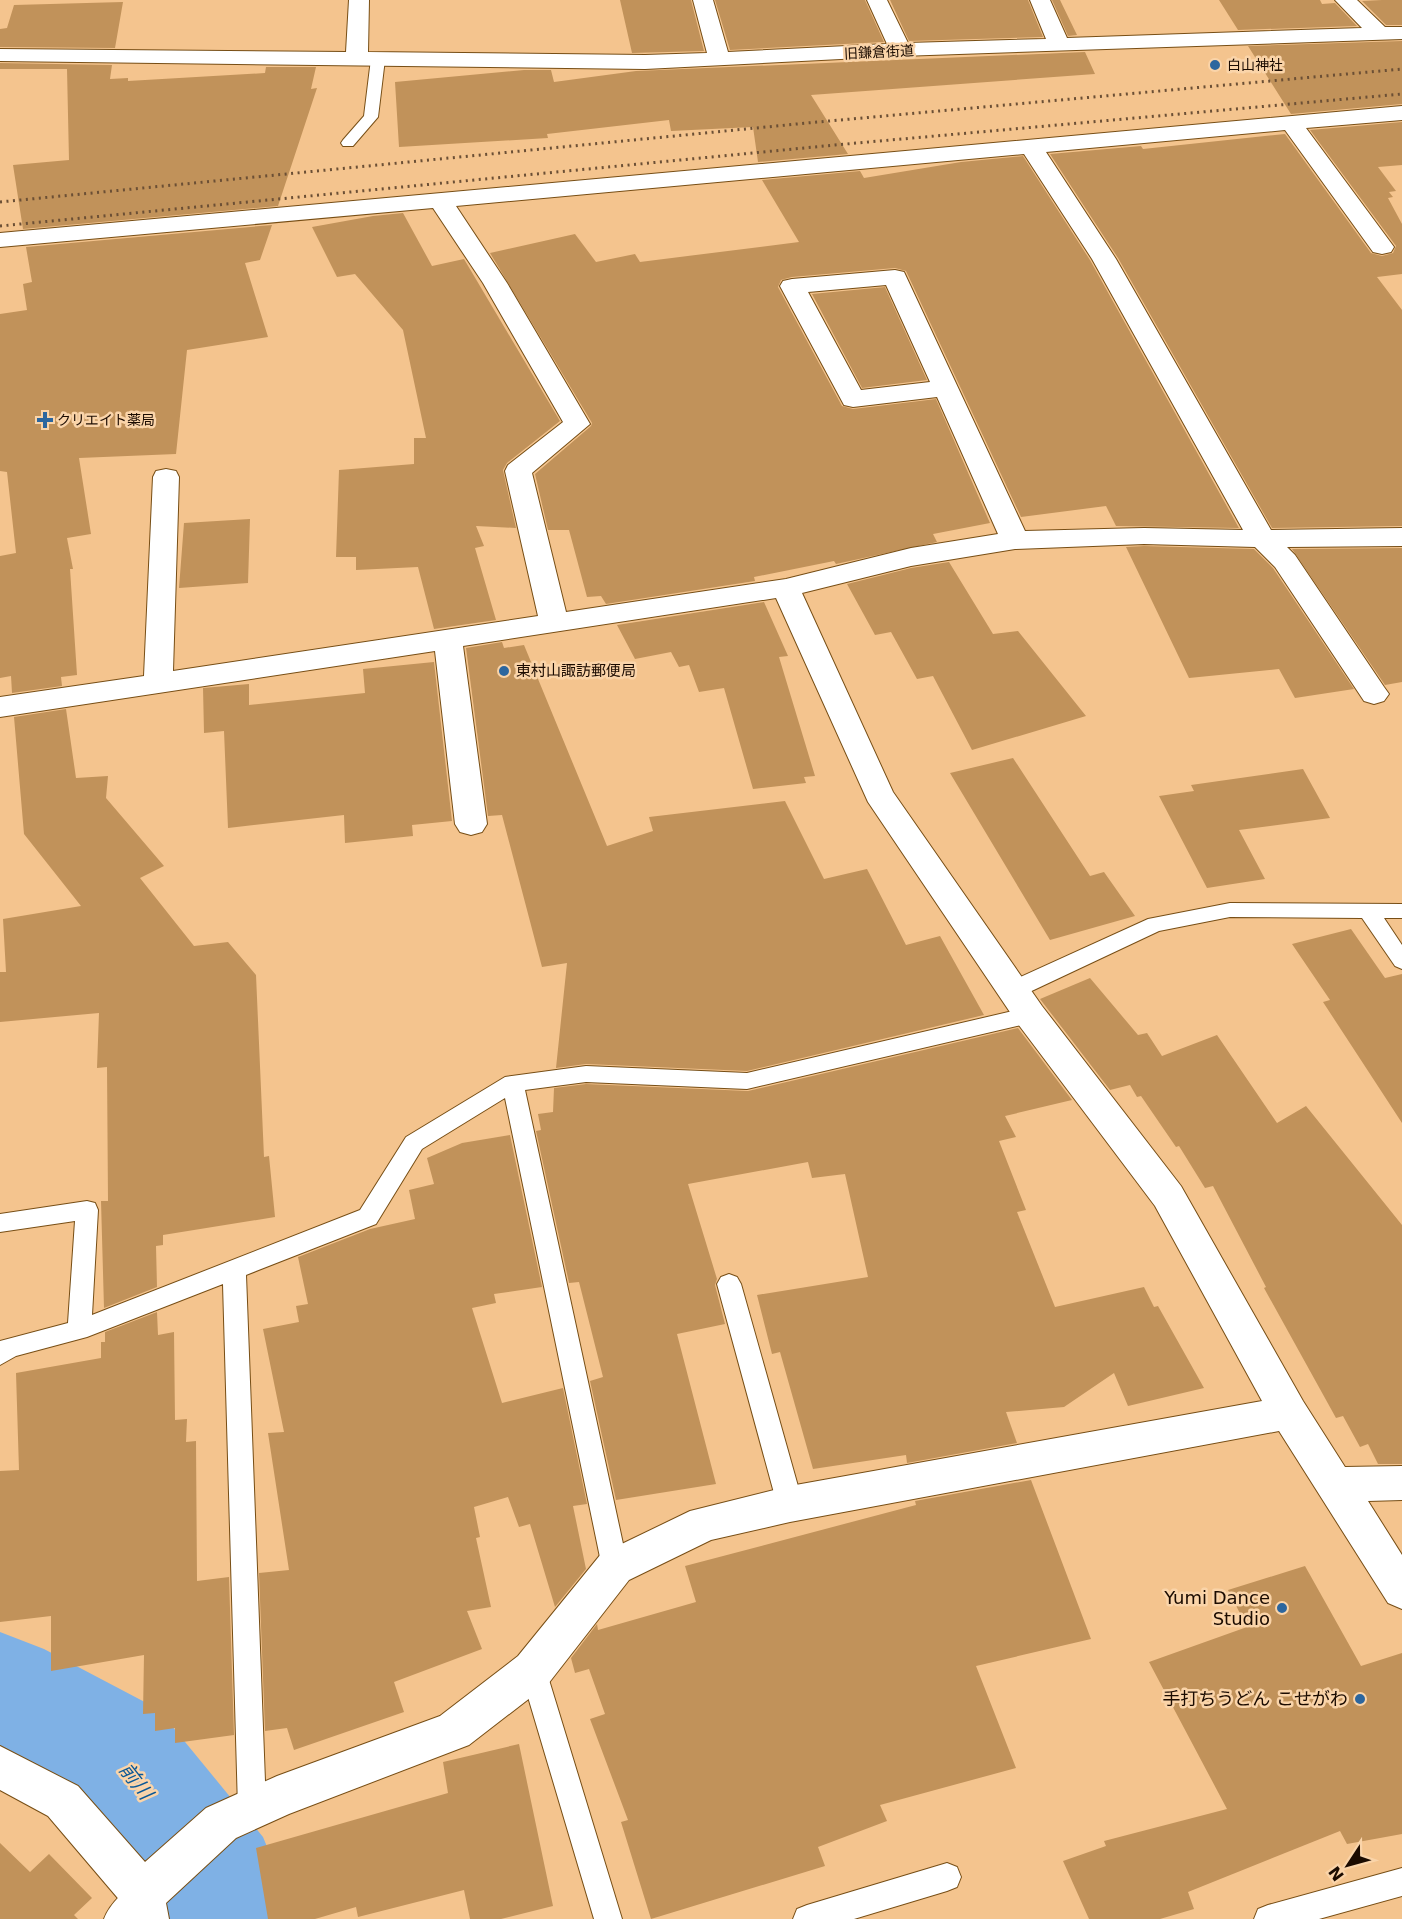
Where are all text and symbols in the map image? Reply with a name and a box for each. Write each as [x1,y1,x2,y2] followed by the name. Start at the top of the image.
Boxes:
[844,42,914,62] street label: 旧鎌倉街道
[1227,57,1283,73] place label: 白山神社
[1208,58,1222,72] marker: 白山神社
[57,412,155,428] place label: クリエイト薬局
[38,413,52,427] marker: クリエイト薬局
[516,662,636,680] place label: 東村山諏訪郵便局
[497,664,511,678] marker: 東村山諏訪郵便局
[1163,1587,1270,1629] place label: Yumi Dance Studio
[1275,1601,1289,1615] marker: Yumi Dance Studio
[1162,1688,1348,1709] place label: 手打ちうどん こせがわ
[1353,1692,1367,1706] marker: 手打ちうどん こせがわ
[114,1758,159,1806] water label: 前川
[1318,1835,1378,1895] north arrow
[1325,1863,1348,1885] text: N

